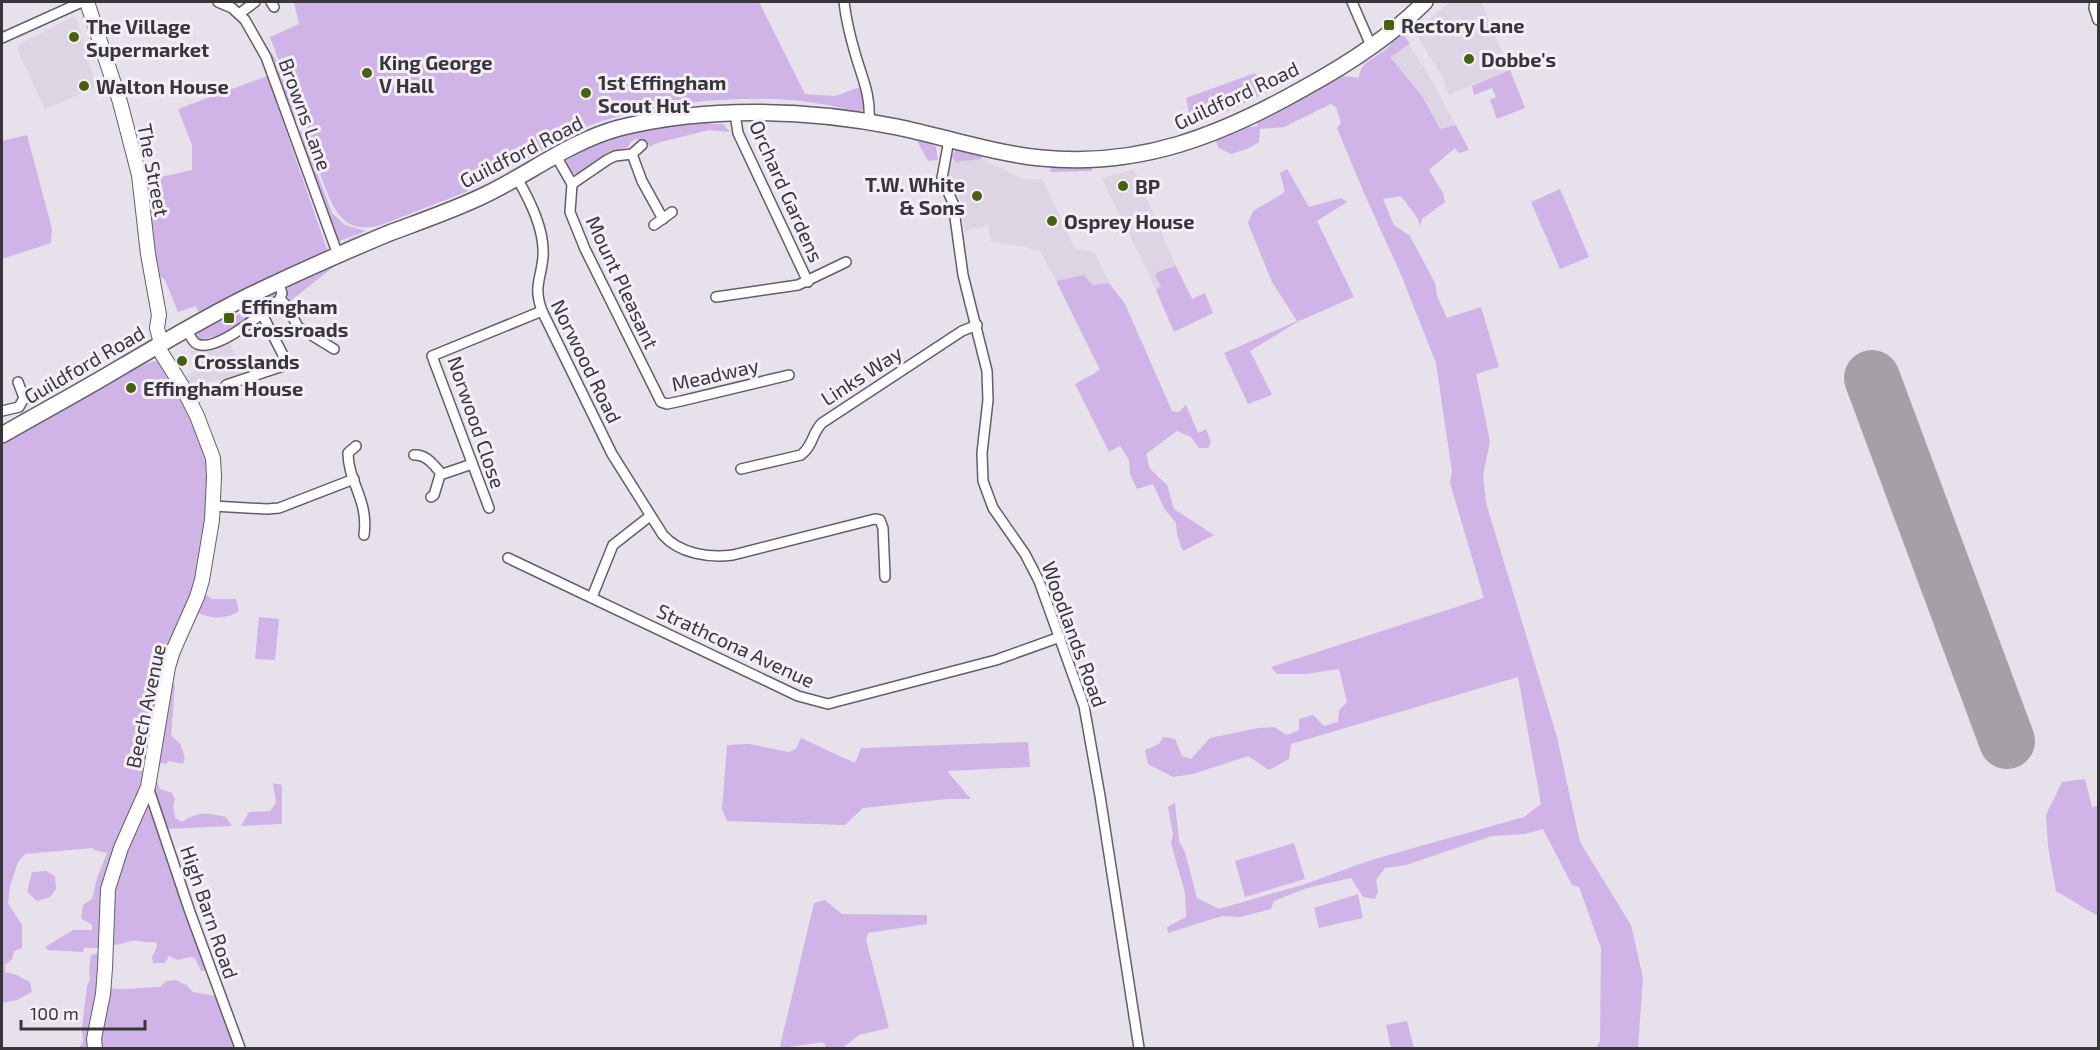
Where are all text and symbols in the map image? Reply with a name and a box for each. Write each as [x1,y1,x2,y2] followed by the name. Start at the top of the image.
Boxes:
[1401,13,1524,38] place label: Rectory Lane
[86,14,209,61] place label: The Village Supermarket
[1382,18,1396,32] marker: Rectory Lane
[67,30,81,44] marker: The Village Supermarket
[1481,47,1556,71] place label: Dobbe's
[379,50,493,97] place label: King George V Hall
[1462,52,1476,66] marker: Dobbe's
[275,55,337,173] street label: Browns Lane
[1170,56,1302,134] street label: Guildford Road
[360,66,374,80] marker: King George V Hall
[598,70,726,117] place label: 1st Effingham Scout Hut
[96,74,229,98] place label: Walton House
[77,79,91,93] marker: Walton House
[579,86,593,100] marker: 1st Effingham Scout Hut
[455,110,587,192] street label: Guildford Road
[745,116,829,266] street label: Orchard Gardens
[133,122,175,219] street label: The Street
[865,172,965,219] place label: T.W. White & Sons
[1135,174,1160,198] place label: BP
[1116,179,1130,193] marker: BP
[970,189,984,203] marker: T.W. White & Sons
[1064,209,1195,234] place label: Osprey House
[582,212,664,353] street label: Mount Pleasant
[1045,214,1059,228] marker: Osprey House
[241,294,348,341] place label: Effingham Crossroads
[547,295,627,427] street label: Norwood Road
[222,311,236,325] marker: Effingham Crossroads
[20,320,148,408] street label: Guildford Road
[816,340,906,410] street label: Links Way
[194,349,300,373] place label: Crosslands
[669,352,761,396] street label: Meadway
[443,353,511,491] street label: Norwood Close
[175,354,189,368] marker: Crosslands
[143,376,303,400] place label: Effingham House
[124,381,138,395] marker: Effingham House
[1037,558,1113,710] street label: Woodlands Road
[653,598,819,692] street label: Strathcona Avenue
[120,642,170,770] street label: Beech Avenue
[176,842,244,982] street label: High Barn Road
[21,993,146,1031] scale bar
[30,1002,79,1024] text: 100 m

